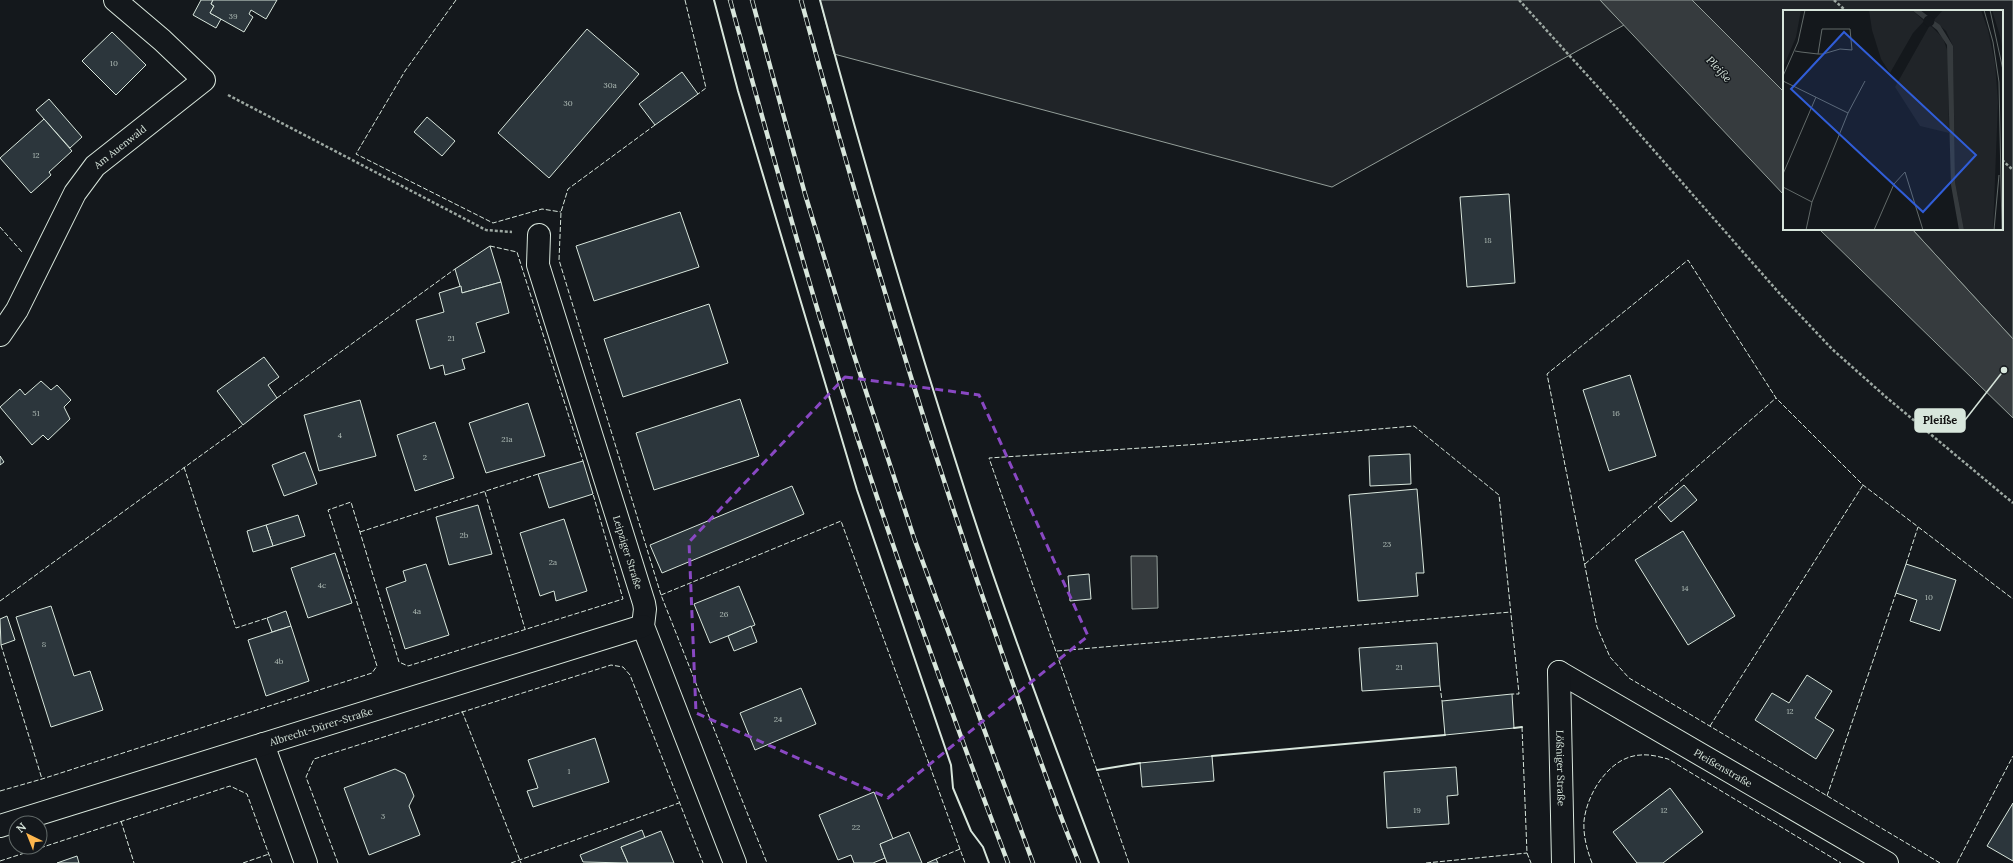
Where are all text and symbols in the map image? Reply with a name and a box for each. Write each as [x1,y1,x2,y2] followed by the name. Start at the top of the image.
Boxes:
[1783,10,2003,230] inset map
[228,11,238,21] house number: 39
[1703,53,1735,85] water label: Pleiße
[110,58,118,68] house number: 10
[603,80,617,90] house number: 30a
[563,98,573,108] house number: 30
[90,122,149,172] street label: Am Auenwald
[32,150,40,160] house number: 12
[1484,235,1492,245] house number: 18
[447,333,455,343] house number: 21
[32,408,40,418] house number: 51
[1612,408,1620,418] house number: 16
[1915,409,1965,432] callout: Pleiße
[1923,413,1957,427] text: Pleiße
[338,430,343,440] house number: 4
[501,434,513,444] house number: 21a
[423,452,427,462] house number: 2
[610,514,646,591] street label: Leipziger Straße
[460,530,469,540] house number: 2b
[1383,539,1392,549] house number: 23
[549,557,557,567] house number: 2a
[318,580,326,590] house number: 4c
[1681,583,1689,593] house number: 14
[1925,592,1933,602] house number: 10
[413,606,421,616] house number: 4a
[720,609,729,619] house number: 26
[42,639,47,649] house number: 8
[275,656,284,666] house number: 4b
[1395,662,1403,672] house number: 21
[267,704,375,749] street label: Albrecht-Dürer-Straße
[1786,706,1794,716] house number: 12
[774,714,783,724] house number: 24
[1554,730,1568,807] street label: Lößniger Straße
[1692,746,1755,790] street label: Pleißenstraße
[568,766,571,776] house number: 1
[1413,805,1421,815] house number: 19
[1660,805,1668,815] house number: 12
[381,811,386,821] house number: 3
[8,815,48,855] north arrow
[13,819,29,836] text: N
[852,822,860,832] house number: 22

